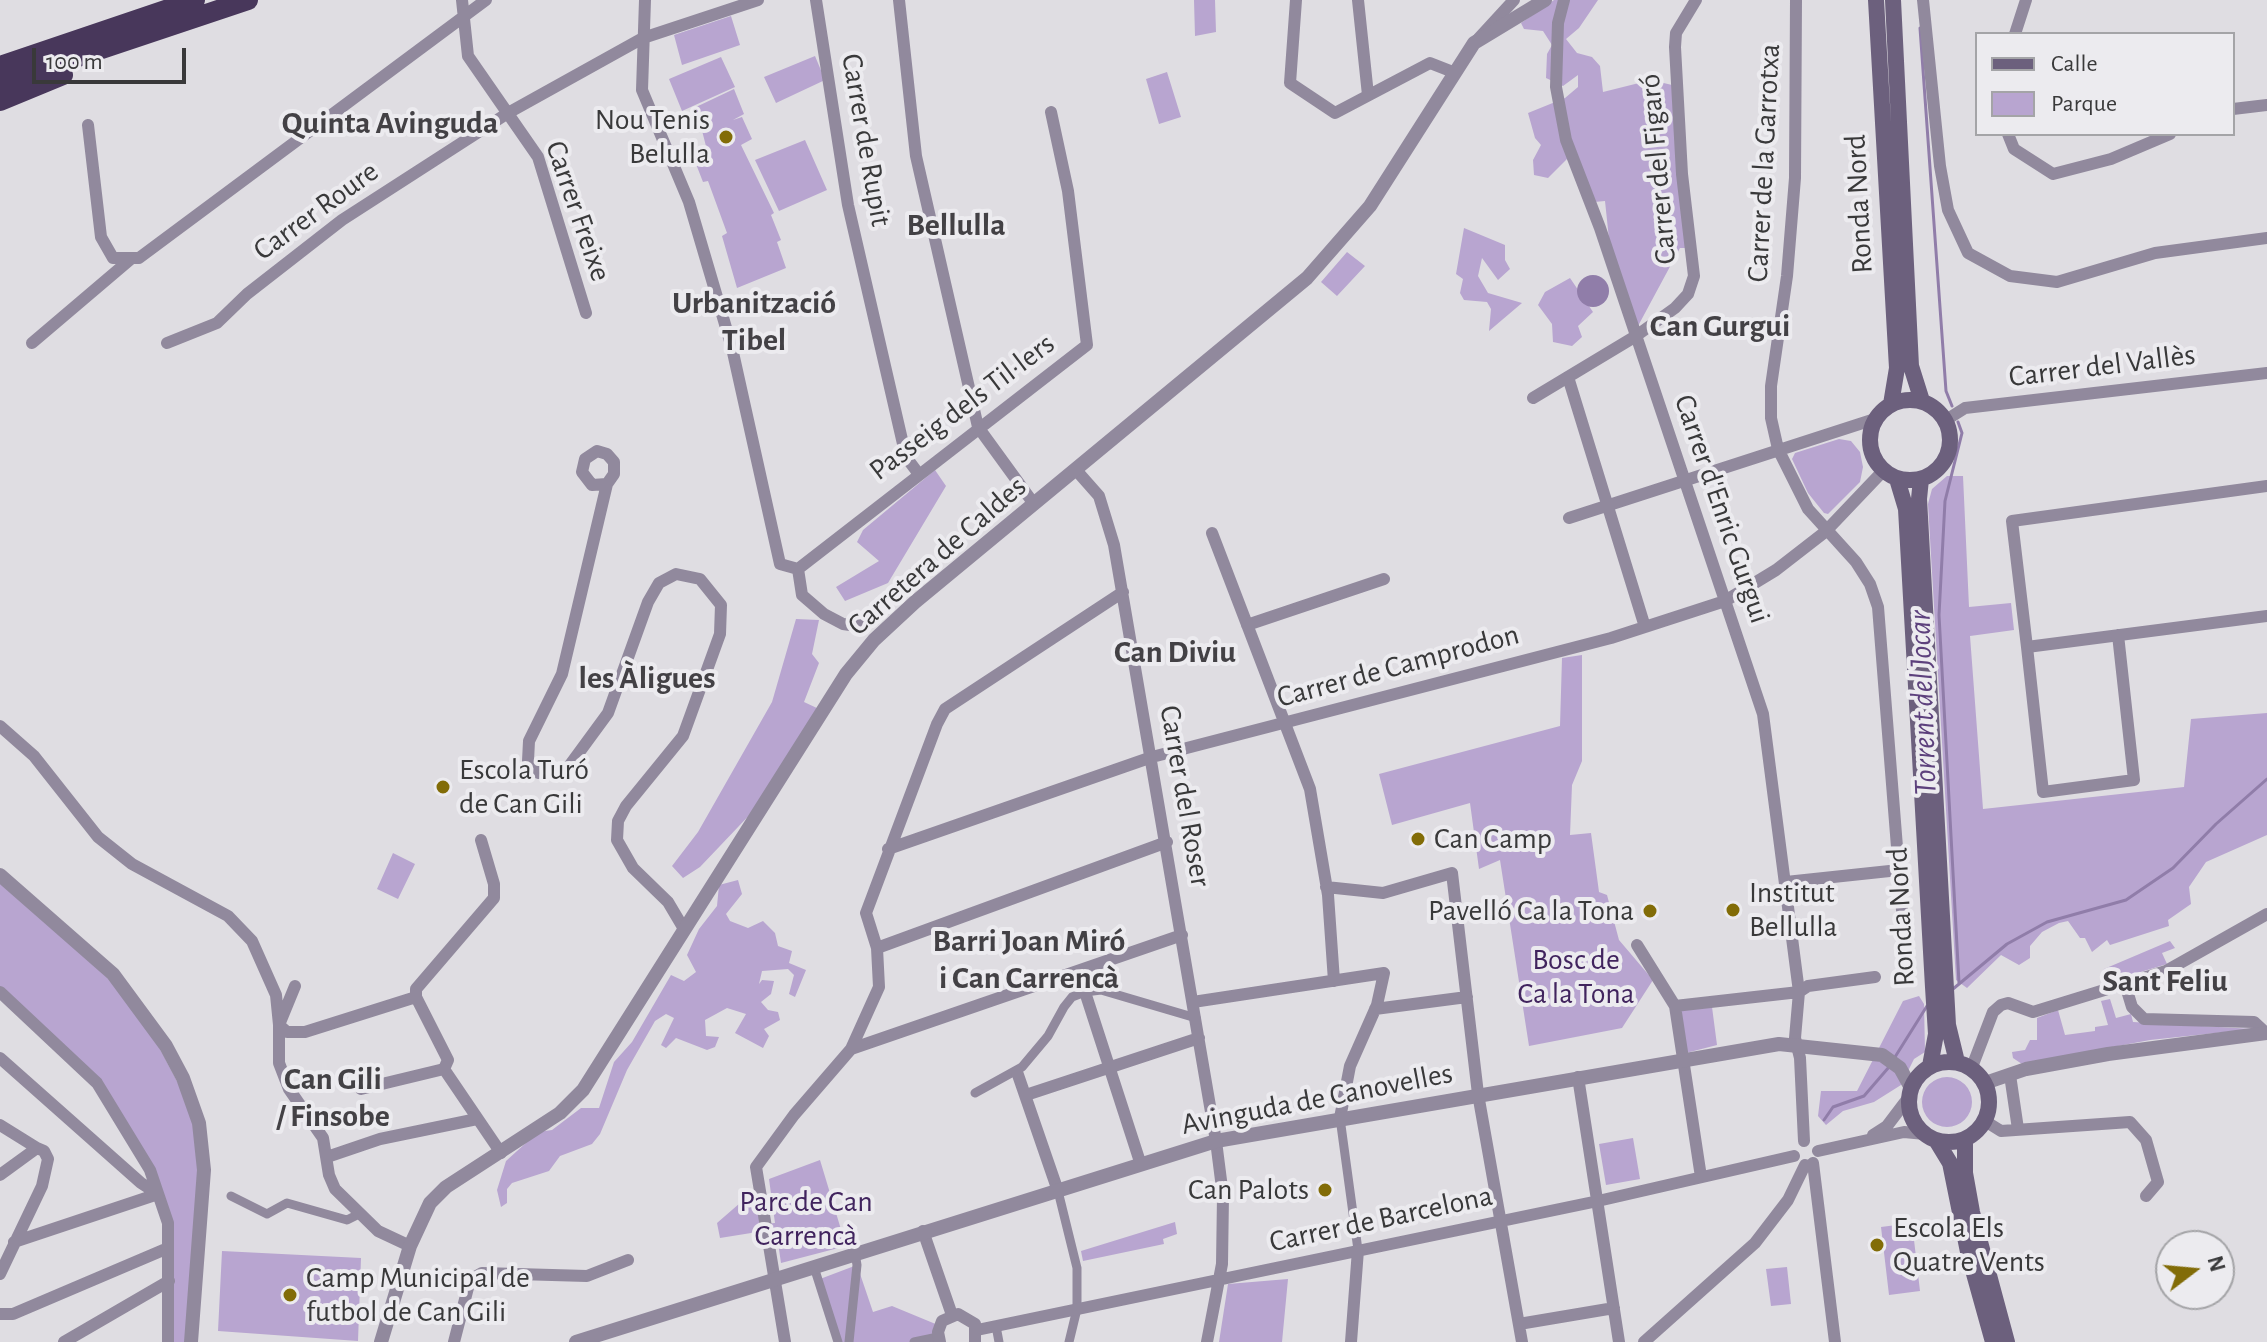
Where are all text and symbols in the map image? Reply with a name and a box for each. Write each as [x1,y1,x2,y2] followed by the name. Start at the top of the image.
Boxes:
[36,32,190,82] scale bar
[1975,32,2235,136] legend
[1740,43,1788,283] street label: Carrer de la Garrotxa
[46,50,103,74] text: 100 m
[833,51,899,229] street label: Carrer de Rupit
[2051,52,2098,76] text: Calle
[1632,72,1684,266] street label: Carrer del Figaró
[2051,92,2117,116] text: Parque
[595,102,710,172] place label: Nou Tenis Belulla
[282,104,498,142] district label: Quinta Avinguda
[717,128,735,146] marker: Nou Tenis Belulla
[1837,133,1881,275] street label: Ronda Nord
[537,136,619,286] street label: Carrer Freixe
[246,154,386,268] street label: Carrer Roure
[906,206,1006,244] district label: Bellulla
[672,284,836,359] district label: Urbanització Tibel
[1650,307,1790,345] district label: Can Gurgui
[862,326,1062,488] street label: Passeig dels Til·lers
[2007,337,2197,395] street label: Carrer del Vallès
[1666,390,1778,628] street label: Carrer d'Enric Gurgui
[840,469,1034,643] street label: Carretera de Caldes
[1901,610,1945,796] water label: Torrent del Jocar
[1273,616,1523,716] street label: Carrer de Camprodon
[1114,633,1236,671] district label: Can Diviu
[579,659,715,697] district label: les Àligues
[1151,702,1219,890] street label: Carrer del Roser
[459,752,589,822] place label: Escola Turó de Can Gili
[434,778,452,796] marker: Escola Turó de Can Gili
[1434,821,1552,857] place label: Can Camp
[1409,830,1427,848] marker: Can Camp
[1879,846,1923,988] street label: Ronda Nord
[1749,875,1837,946] place label: Institut Bellulla
[1428,893,1634,929] place label: Pavelló Ca la Tona
[1724,901,1742,919] marker: Institut Bellulla
[1641,902,1659,920] marker: Pavelló Ca la Tona
[933,922,1125,997] district label: Barri Joan Miró i Can Carrencà
[1517,942,1635,1012] park label: Bosc de Ca la Tona
[2102,962,2228,1000] district label: Sant Feliu
[1178,1055,1456,1143] street label: Avinguda de Canovelles
[276,1060,390,1135] district label: Can Gili / Finsobe
[1188,1172,1309,1208] place label: Can Palots
[1266,1178,1496,1260] street label: Carrer de Barcelona
[1316,1181,1334,1199] marker: Can Palots
[739,1184,873,1254] park label: Parc de Can Carrencà
[1893,1210,2045,1280] place label: Escola Els Quatre Vents
[2155,1230,2235,1310] north arrow
[1868,1236,1886,1254] marker: Escola Els Quatre Vents
[2203,1254,2229,1274] text: N
[306,1260,530,1330] place label: Camp Municipal de futbol de Can Gili
[281,1286,299,1304] marker: Camp Municipal de futbol de Can Gili

